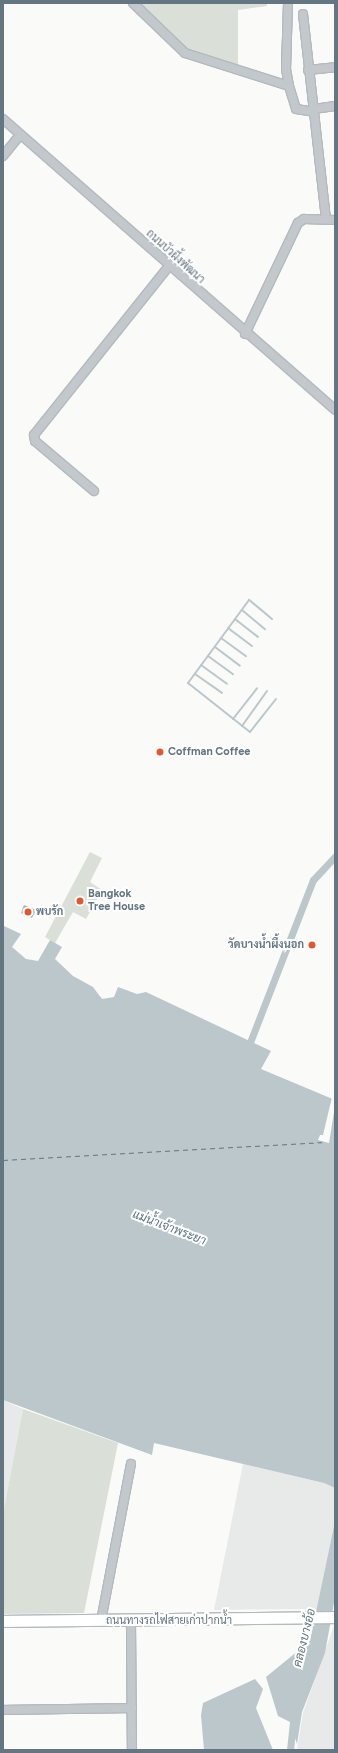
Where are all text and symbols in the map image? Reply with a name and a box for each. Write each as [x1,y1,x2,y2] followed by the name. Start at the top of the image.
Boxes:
[143,227,207,287] street label: ถนนบัวผึ้งพัฒนา
[168,745,250,759] place label: Coffman Coffee
[155,747,165,757] marker: Coffman Coffee
[88,888,145,914] place label: Bangkok Tree House
[75,896,85,906] marker: Bangkok Tree House
[36,905,63,919] place label: พบรัก
[23,907,33,917] marker: พบรัก
[228,938,304,952] place label: วัดบางน้ำผึ้งนอก
[307,940,317,950] marker: วัดบางน้ำผึ้งนอก
[130,1207,208,1249] water label: แม่น้ำเจ้าพระยา
[291,1607,319,1669] water label: คลองบางอ้อ
[106,1614,232,1628] street label: ถนนทางรถไฟสายเก่าปากน้ำ

